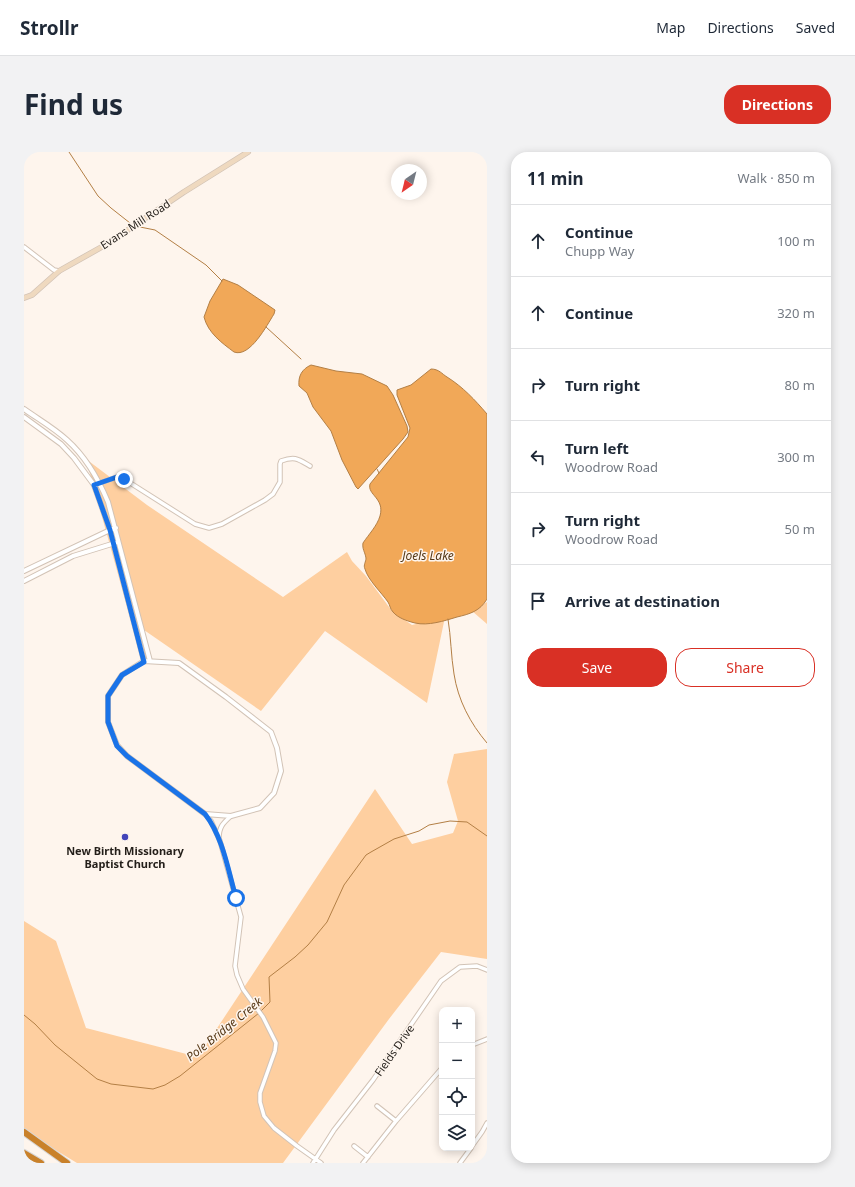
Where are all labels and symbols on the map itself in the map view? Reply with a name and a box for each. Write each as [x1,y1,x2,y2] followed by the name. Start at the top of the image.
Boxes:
[391,164,427,200] north arrow
[97,196,173,252] street label: Evans Mill Road
[115,470,133,488] route end
[400,547,454,564] water label: Joels Lake
[120,832,130,842] marker: New Birth Missionary Baptist Church
[66,843,185,871] place label: New Birth Missionary Baptist Church
[227,889,245,907] route start
[182,992,266,1065] water label: Pole Bridge Creek
[371,1021,417,1079] street label: Fields Drive

